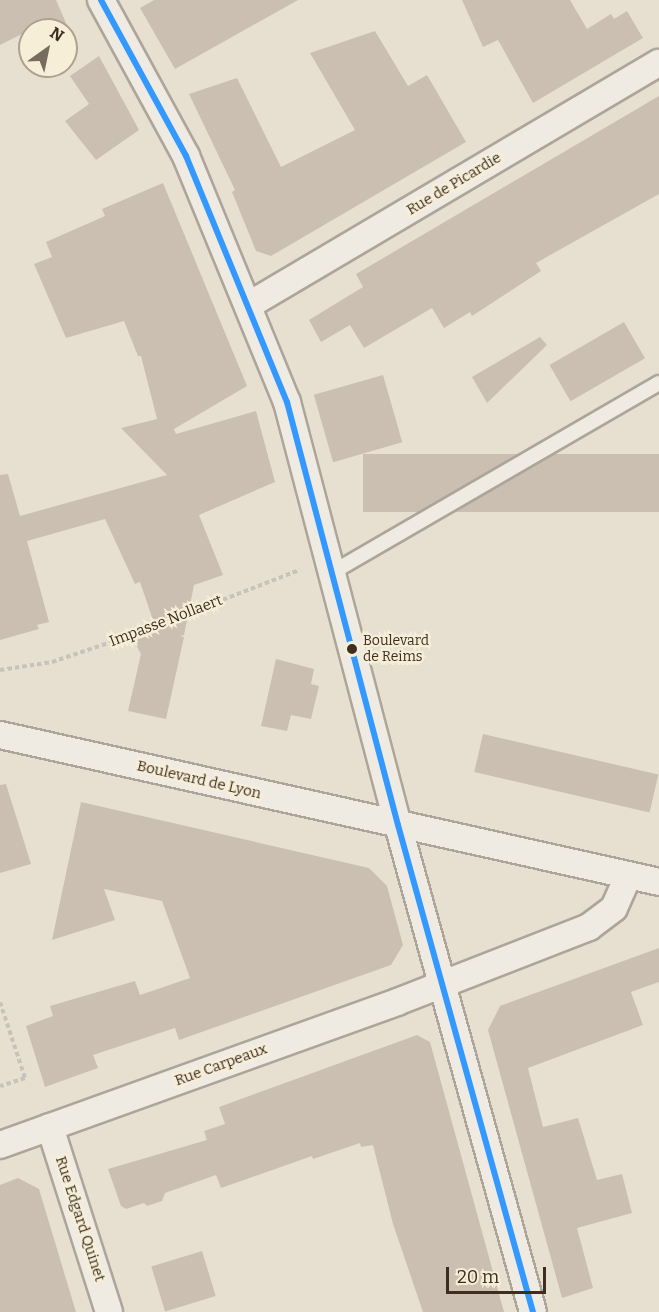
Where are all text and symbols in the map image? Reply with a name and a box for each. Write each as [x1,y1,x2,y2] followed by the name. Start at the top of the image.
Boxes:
[18,18,78,78] north arrow
[47,23,67,45] text: N
[404,149,504,219] street label: Rue de Picardie
[107,591,225,651] street label: Impasse Nollaert
[363,633,429,666] place label: Boulevard de Reims
[346,643,358,655] marker: Boulevard de Reims
[135,757,263,803] street label: Boulevard de Lyon
[172,1040,270,1090] street label: Rue Carpeaux
[51,1154,109,1284] street label: Rue Edgard Quinet
[449,1255,550,1293] scale bar
[457,1266,499,1288] text: 20 m

